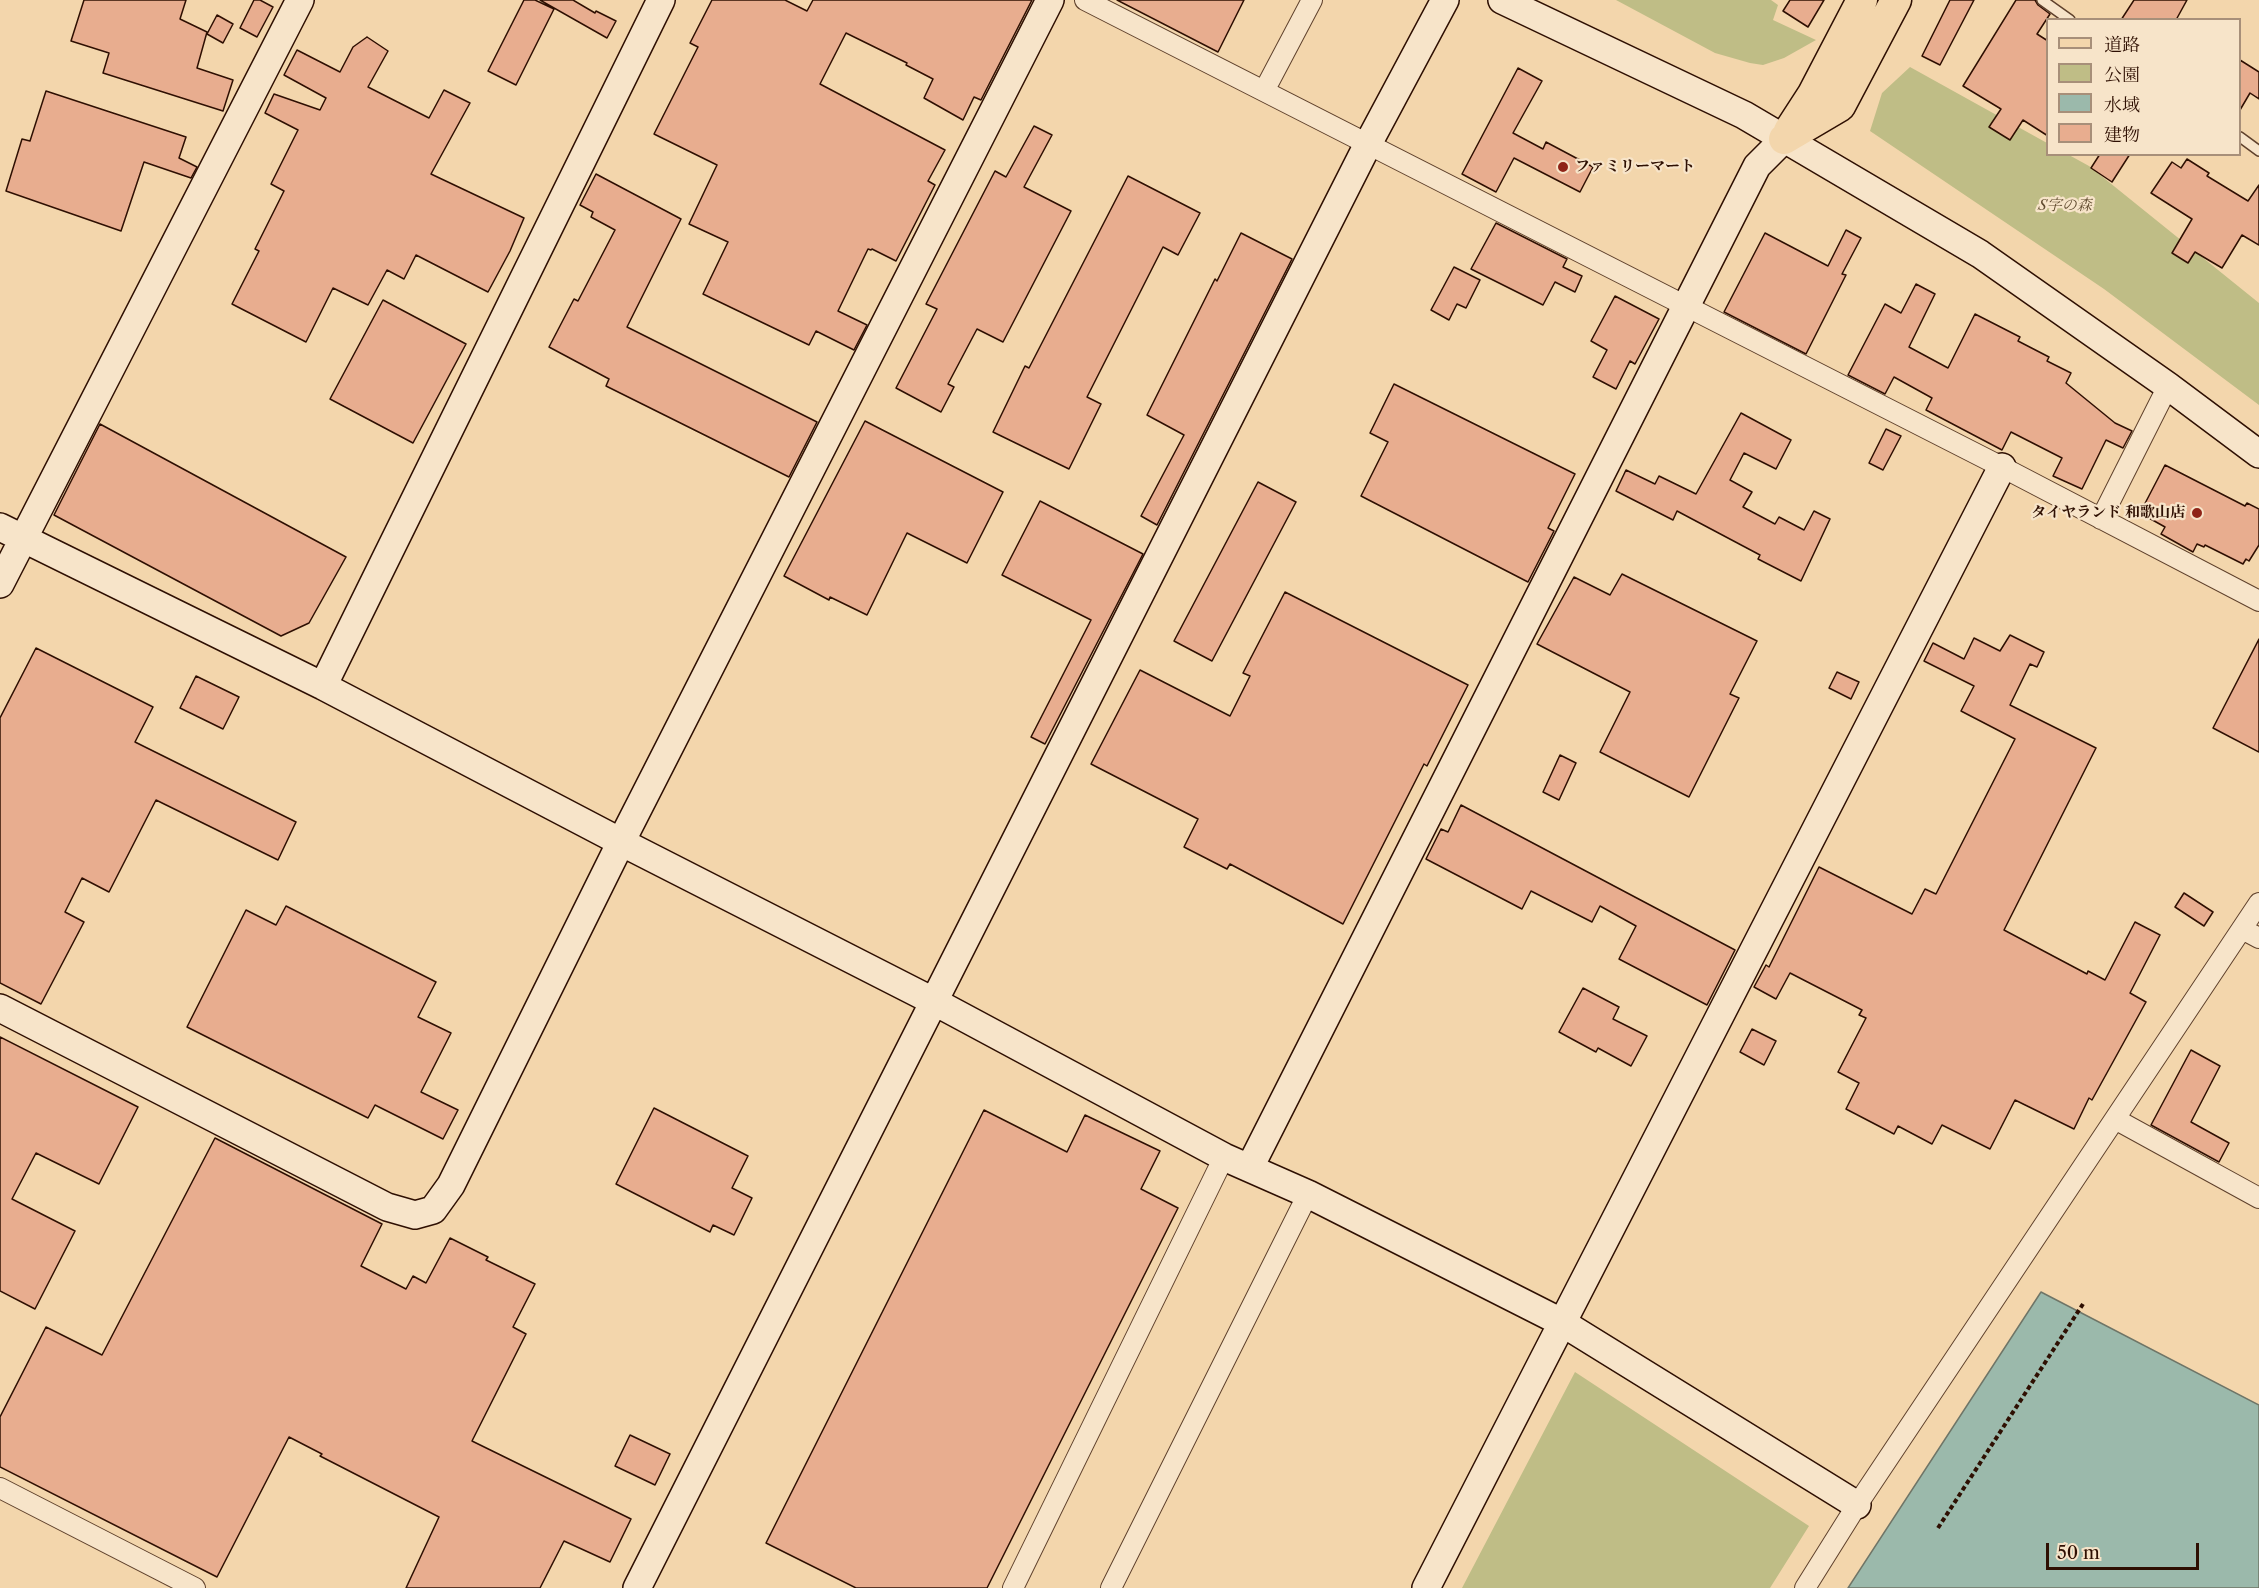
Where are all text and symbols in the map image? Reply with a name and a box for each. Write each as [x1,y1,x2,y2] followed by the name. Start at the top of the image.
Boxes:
[2046,18,2241,156] legend
[2104,34,2140,56] text: 道路
[2104,64,2140,86] text: 公園
[2104,94,2140,116] text: 水域
[2104,124,2140,146] text: 建物
[1575,158,1695,176] place label: ファミリーマート
[1556,160,1570,174] marker: ファミリーマート
[2038,197,2092,215] park label: S字の森
[2031,504,2185,522] place label: タイヤランド 和歌山店
[2190,506,2204,520] marker: タイヤランド 和歌山店
[2049,1531,2202,1569] scale bar
[2057,1542,2100,1564] text: 50 m

